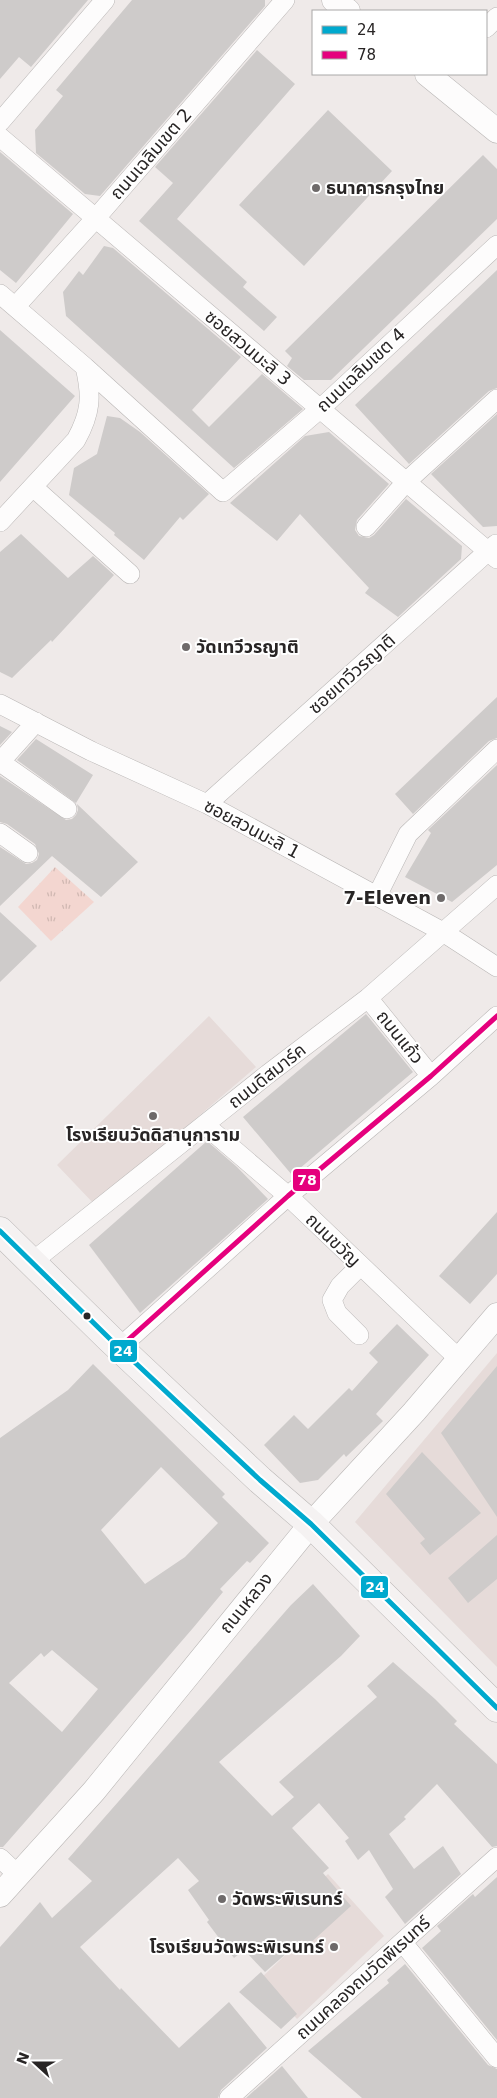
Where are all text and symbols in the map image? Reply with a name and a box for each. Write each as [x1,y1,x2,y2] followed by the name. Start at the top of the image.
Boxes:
[312,10,487,75] legend
[357,21,376,39] text: 24
[357,46,376,64] text: 78
[105,104,196,203] street label: ถนนเฉลิมเขต 2
[326,177,444,199] place label: ธนาคารกรุงไทย
[310,182,322,194] marker: ธนาคารกรุงไทย
[201,306,296,390] street label: ซอยสวนมะลิ 3
[312,323,409,416] street label: ถนนเฉลิมเขต 4
[304,629,399,718] street label: ซอยเทวีวรญาติ
[196,636,299,657] place label: วัดเทวีวรญาติ
[180,641,192,653] marker: วัดเทวีวรญาติ
[201,794,304,863] street label: ซอยสวนมะลิ 1
[344,887,431,908] place label: 7-Eleven
[435,892,447,904] marker: 7-Eleven
[372,1006,428,1068] street label: ถนนแก้ว
[224,1039,310,1112] street label: ถนนดิสมาร์ค
[147,1110,159,1122] marker: โรงเรียนวัดดิสานุการาม
[66,1124,240,1146] place label: โรงเรียนวัดดิสานุการาม
[292,1168,321,1192] line badge: 78
[297,1172,317,1188] text: 78
[302,1208,365,1271] street label: ถนนขวัญ
[82,1311,92,1321] unlabelled marker
[109,1339,138,1363] line badge: 24
[113,1343,133,1359] text: 24
[215,1568,277,1637] street label: ถนนหลวง
[360,1575,389,1599] line badge: 24
[365,1579,385,1595] text: 24
[232,1888,343,1909] place label: วัดพระพิเรนทร์
[216,1893,228,1905] marker: วัดพระพิเรนทร์
[291,1911,435,2043] street label: ถนนคลองถมวัดพิเรนทร์
[149,1936,324,1957] place label: โรงเรียนวัดพระพิเรนทร์
[328,1941,340,1953] marker: โรงเรียนวัดพระพิเรนทร์
[10,2038,60,2088] north arrow
[13,2050,32,2067] text: N

